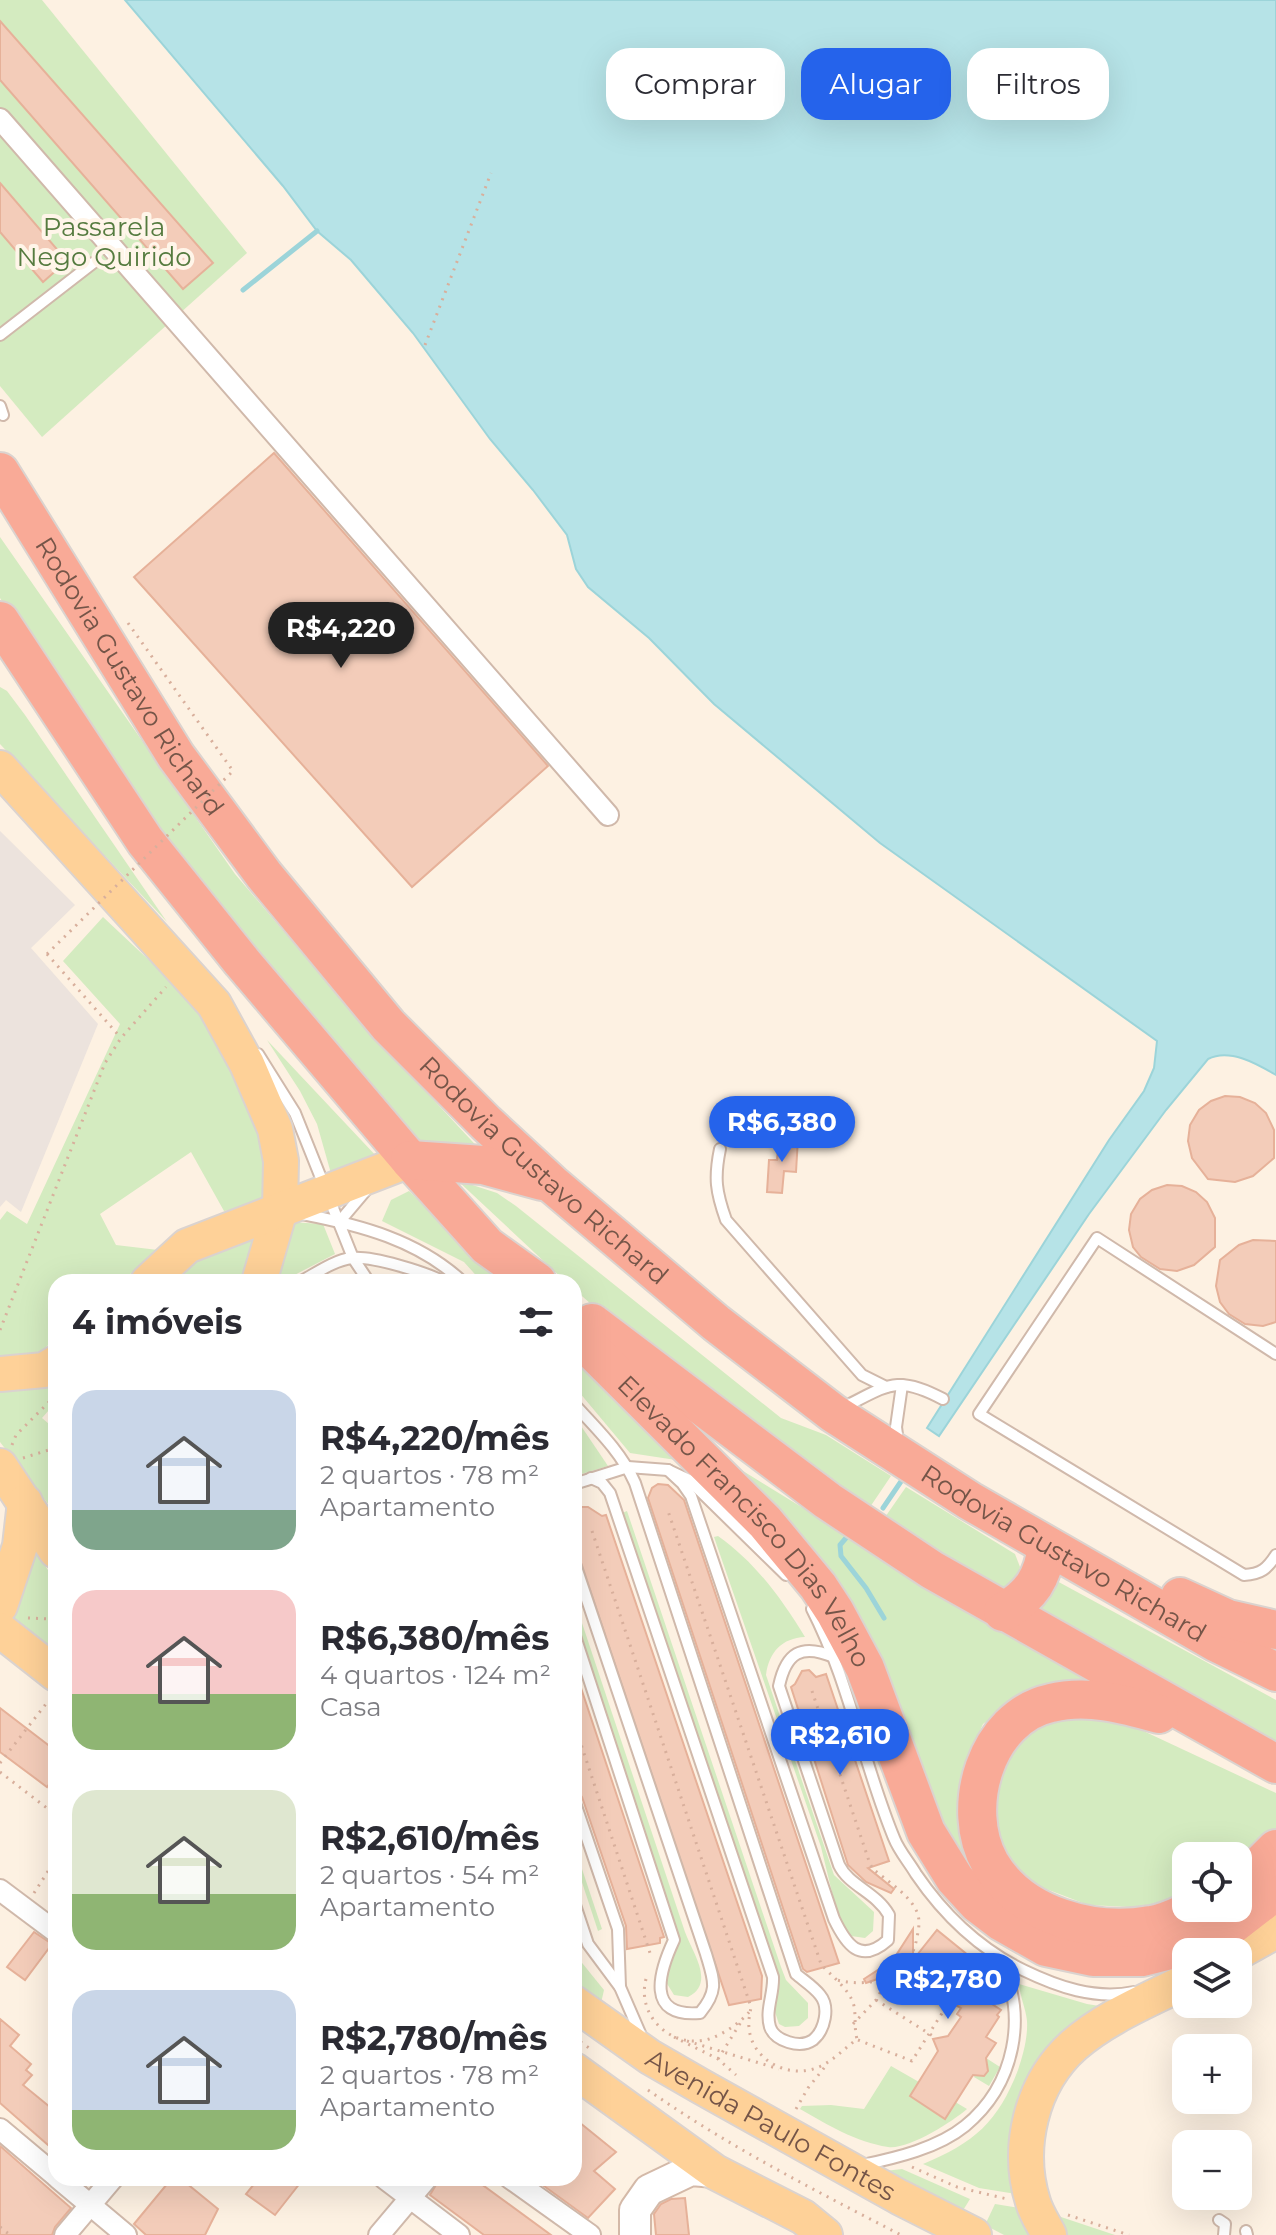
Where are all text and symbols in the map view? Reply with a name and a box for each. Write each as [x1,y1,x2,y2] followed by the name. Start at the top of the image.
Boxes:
[606,48,785,120] chip: Comprar
[801,48,951,120] chip: Alugar
[967,48,1109,120] chip: Filtros
[16,211,192,273] park label: Passarela Nego Quirido
[28,531,231,822] street label: Rodovia Gustavo Richard
[267,602,415,670] pin: R$4,220
[286,612,396,644] text: R$4,220
[413,1050,675,1291] street label: Rodovia Gustavo Richard
[708,1096,856,1164] pin: R$6,380
[727,1106,837,1138] text: R$6,380
[514,1300,558,1344] icon: filters
[72,1301,242,1343] text: 4 imóveis
[611,1368,878,1673] street label: Elevado Francisco Dias Velho
[320,1417,549,1459] text: R$4,220/mês
[136,1422,232,1518] icon: home
[915,1458,1212,1649] street label: Rodovia Gustavo Richard
[320,1459,539,1491] text: 2 quartos · 78 m²
[320,1491,495,1523] text: Apartamento
[320,1617,549,1659] text: R$6,380/mês
[136,1622,232,1718] icon: home
[320,1659,551,1691] text: 4 quartos · 124 m²
[320,1691,382,1723] text: Casa
[766,1709,914,1777] pin: R$2,610
[789,1719,891,1751] text: R$2,610
[320,1817,539,1859] text: R$2,610/mês
[136,1822,232,1918] icon: home
[1172,1842,1252,2210] map controls
[1172,1842,1252,1922] button: locate
[320,1859,540,1891] text: 2 quartos · 54 m²
[320,1891,495,1923] text: Apartamento
[1172,1938,1252,2018] button: layers
[874,1953,1022,2021] pin: R$2,780
[894,1963,1002,1995] text: R$2,780
[320,2017,547,2059] text: R$2,780/mês
[136,2022,232,2118] icon: home
[1172,2034,1252,2114] button: +
[640,2042,901,2208] street label: Avenida Paulo Fontes
[320,2059,539,2091] text: 2 quartos · 78 m²
[320,2091,495,2123] text: Apartamento
[1172,2130,1252,2210] button: −

